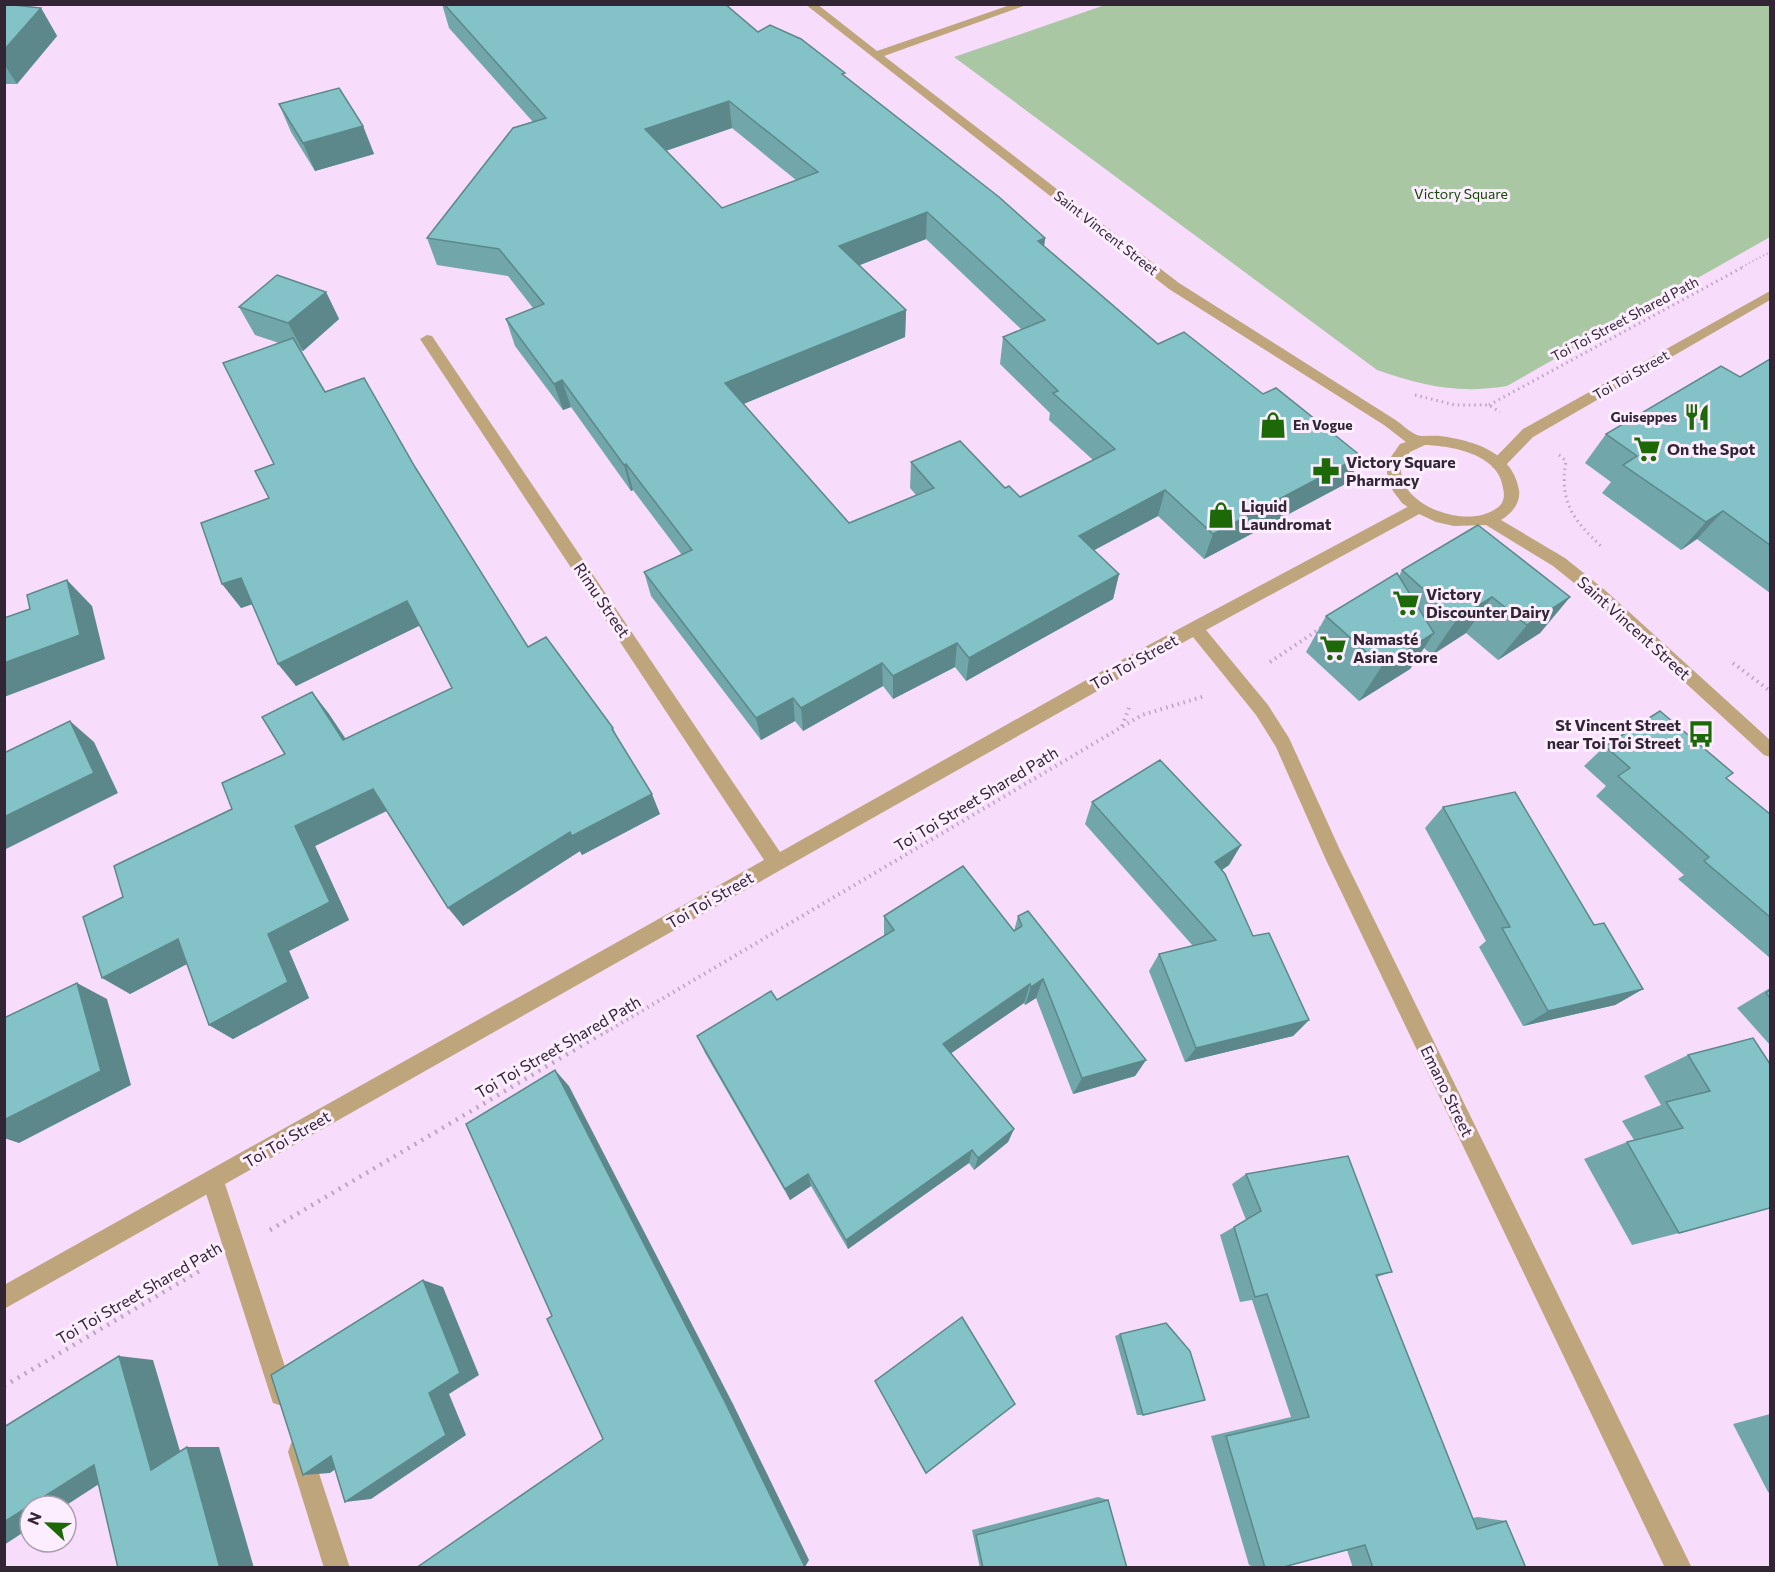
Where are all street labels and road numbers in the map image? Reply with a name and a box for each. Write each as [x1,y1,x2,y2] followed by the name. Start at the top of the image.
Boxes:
[1051,187,1162,279] street label: Saint Vincent Street
[1548,272,1701,365] street label: Toi Toi Street Shared Path
[1590,346,1672,403] street label: Toi Toi Street
[570,559,635,641] street label: Rimu Street
[1574,572,1695,684] street label: Saint Vincent Street
[1087,630,1181,693] street label: Toi Toi Street
[890,742,1061,855] street label: Toi Toi Street Shared Path
[663,867,757,932] street label: Toi Toi Street
[472,991,644,1102] street label: Toi Toi Street Shared Path
[1417,1042,1478,1140] street label: Emano Street
[240,1106,334,1171] street label: Toi Toi Street
[53,1237,225,1348] street label: Toi Toi Street Shared Path

